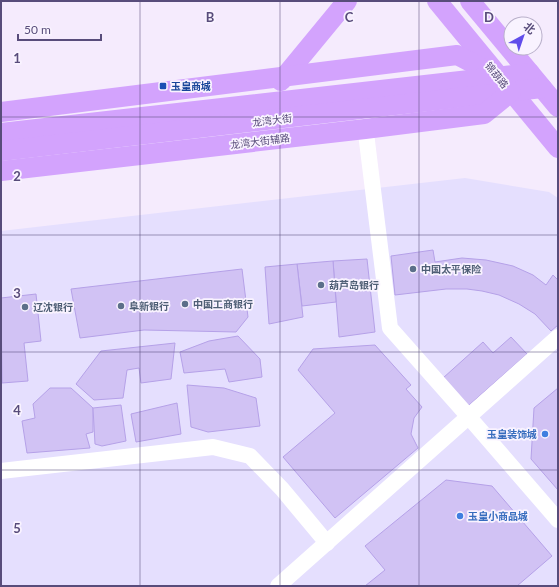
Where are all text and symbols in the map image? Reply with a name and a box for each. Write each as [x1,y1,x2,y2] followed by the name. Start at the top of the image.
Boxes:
[206,9,215,25] text: B
[345,9,354,25] text: C
[484,9,494,25] text: D
[18,16,101,42] scale bar
[503,16,543,56] north arrow
[521,19,538,36] text: 北
[24,22,51,37] text: 50 m
[13,50,21,66] text: 1
[483,60,511,90] street label: 锦葫路
[171,80,211,92] place label: 玉皇商城
[158,81,168,91] marker: 玉皇商城
[251,112,293,128] street label: 龙湾大街
[229,131,291,151] street label: 龙湾大街辅路
[13,168,21,184] text: 2
[421,263,482,275] place label: 中国太平保险
[408,264,418,274] marker: 中国太平保险
[329,279,379,291] place label: 葫芦岛银行
[316,280,326,290] marker: 葫芦岛银行
[13,285,21,301] text: 3
[193,298,253,310] place label: 中国工商银行
[180,299,190,309] marker: 中国工商银行
[129,300,169,312] place label: 阜新银行
[33,301,73,313] place label: 辽沈银行
[116,301,126,311] marker: 阜新银行
[20,302,30,312] marker: 辽沈银行
[13,402,21,418] text: 4
[487,428,537,440] place label: 玉皇装饰城
[540,429,550,439] marker: 玉皇装饰城
[468,510,528,522] place label: 玉皇小商品城
[455,511,465,521] marker: 玉皇小商品城
[13,520,21,536] text: 5

